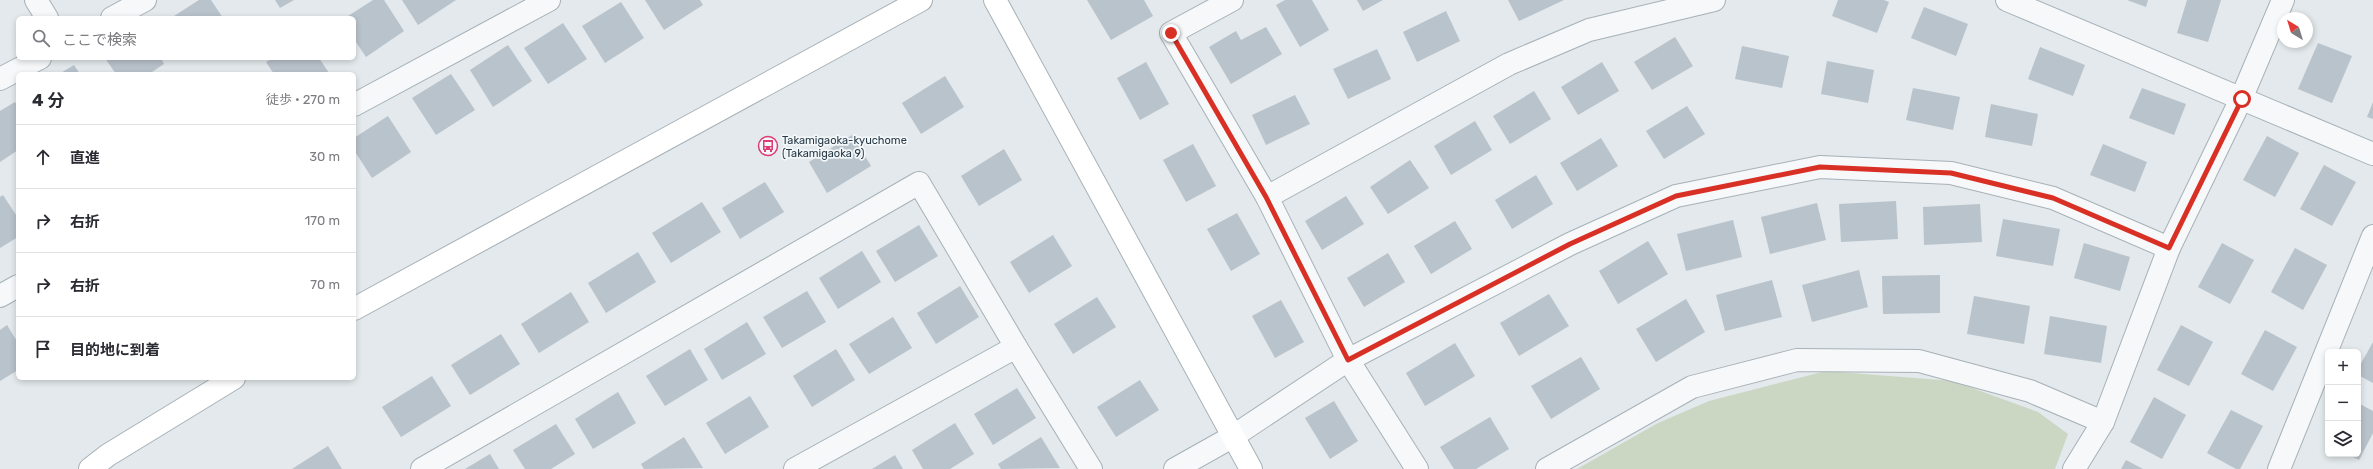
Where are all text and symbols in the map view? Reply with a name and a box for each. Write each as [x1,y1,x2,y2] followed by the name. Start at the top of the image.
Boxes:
[2277,12,2313,48] north arrow
[16,16,356,60] search box
[1162,24,1180,42] route end
[30,27,52,49] icon: search
[62,31,137,49] text: ここで検索
[32,90,64,110] text: 4 分
[2233,90,2251,108] route start
[266,92,340,107] text: 徒歩 · 270 m
[782,134,907,160] place label: Takamigaoka-kyuchome (Takamigaoka 9)
[757,135,779,157] bus stop icon: Takamigaoka-kyuchome (Takamigaoka 9)
[32,146,54,168] icon: ahead
[70,149,100,167] text: 直進
[309,149,340,164] text: 30 m
[32,210,54,232] icon: right
[70,213,100,231] text: 右折
[305,213,340,228] text: 170 m
[32,274,54,296] icon: right
[70,277,100,295] text: 右折
[310,277,340,292] text: 70 m
[32,338,54,360] icon: arrive
[70,341,160,359] text: 目的地に到着
[2325,349,2361,457] map controls
[2325,349,2361,385] button: +
[2325,385,2361,421] button: −
[2325,421,2361,457] button: layers

